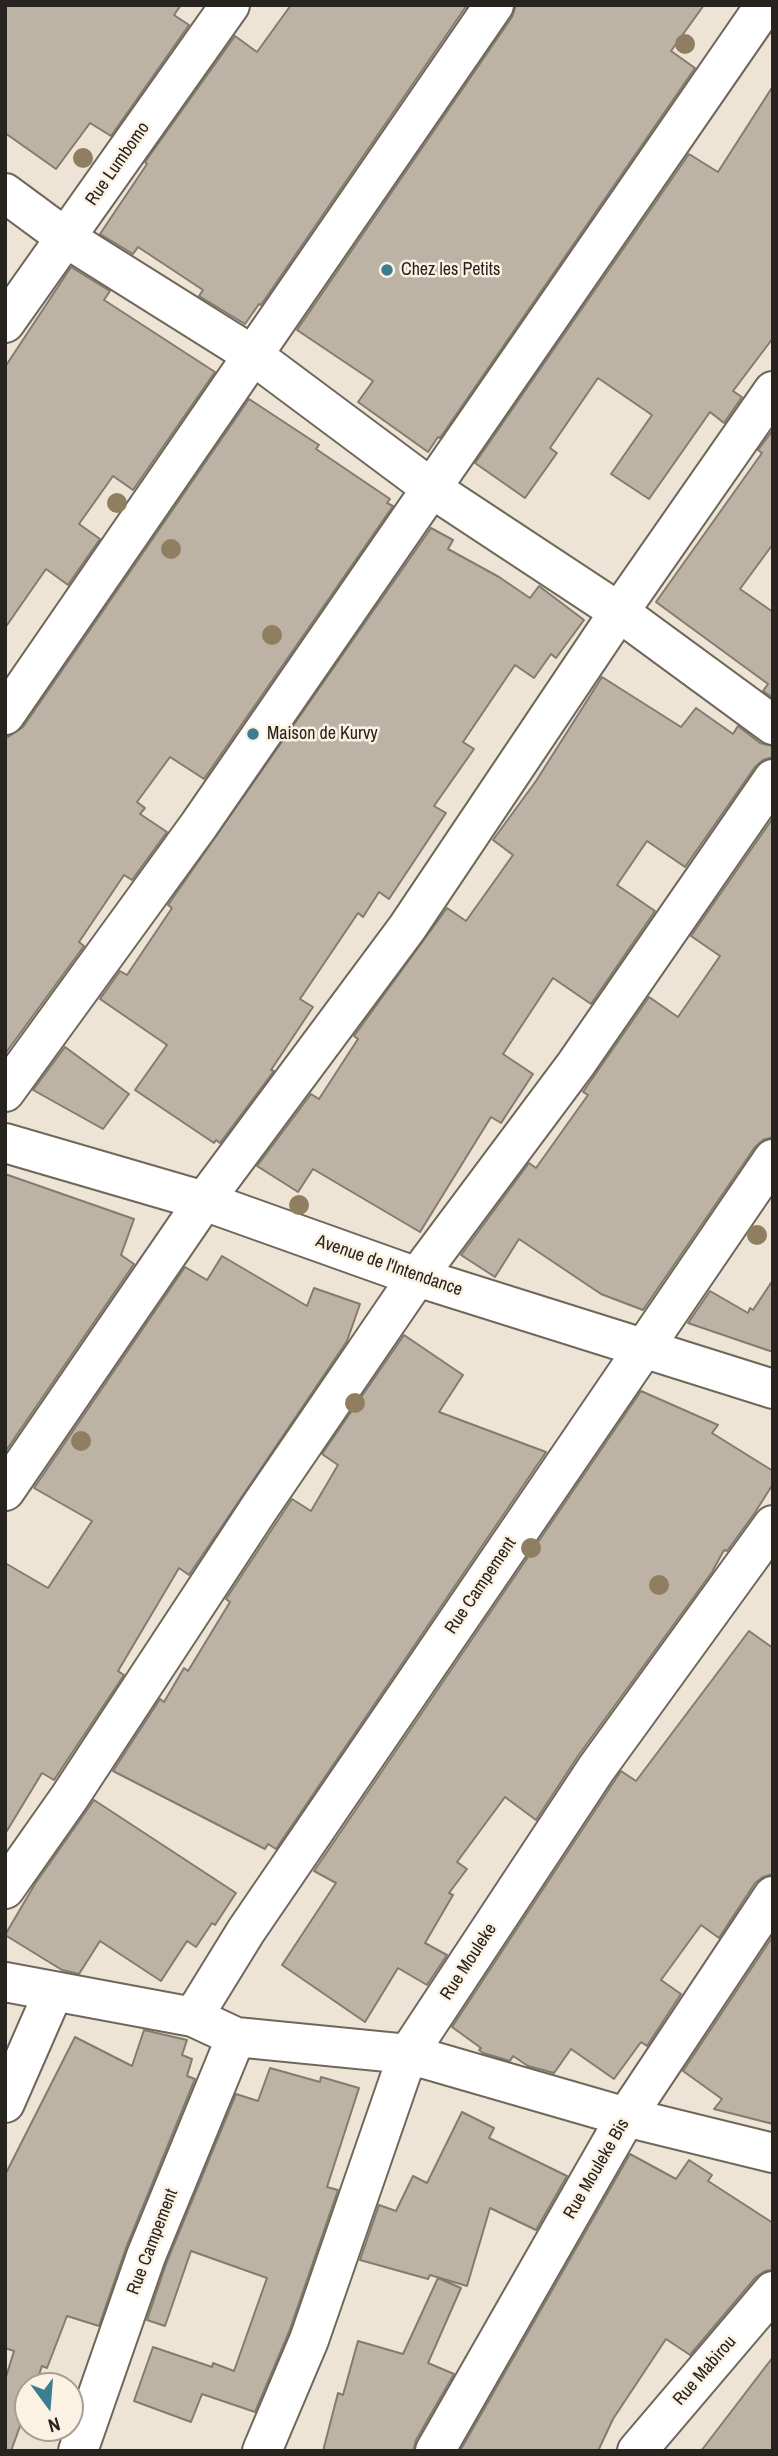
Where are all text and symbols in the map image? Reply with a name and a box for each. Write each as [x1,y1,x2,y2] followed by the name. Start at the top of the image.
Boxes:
[81,118,155,210] street label: Rue Lumbomo
[401,259,500,281] place label: Chez les Petits
[379,262,395,278] marker: Chez les Petits
[267,723,378,745] place label: Maison de Kurvy
[245,726,261,742] marker: Maison de Kurvy
[313,1231,465,1301] street label: Avenue de l'Intendance
[441,1534,521,1638] street label: Rue Campement
[436,1920,502,2004] street label: Rue Mouleke
[560,2115,634,2223] street label: Rue Mouleke Bis
[123,2186,183,2298] street label: Rue Campement
[669,2332,741,2410] street label: Rue Mabirou
[14,2372,84,2442] north arrow
[45,2411,63,2439] text: N

